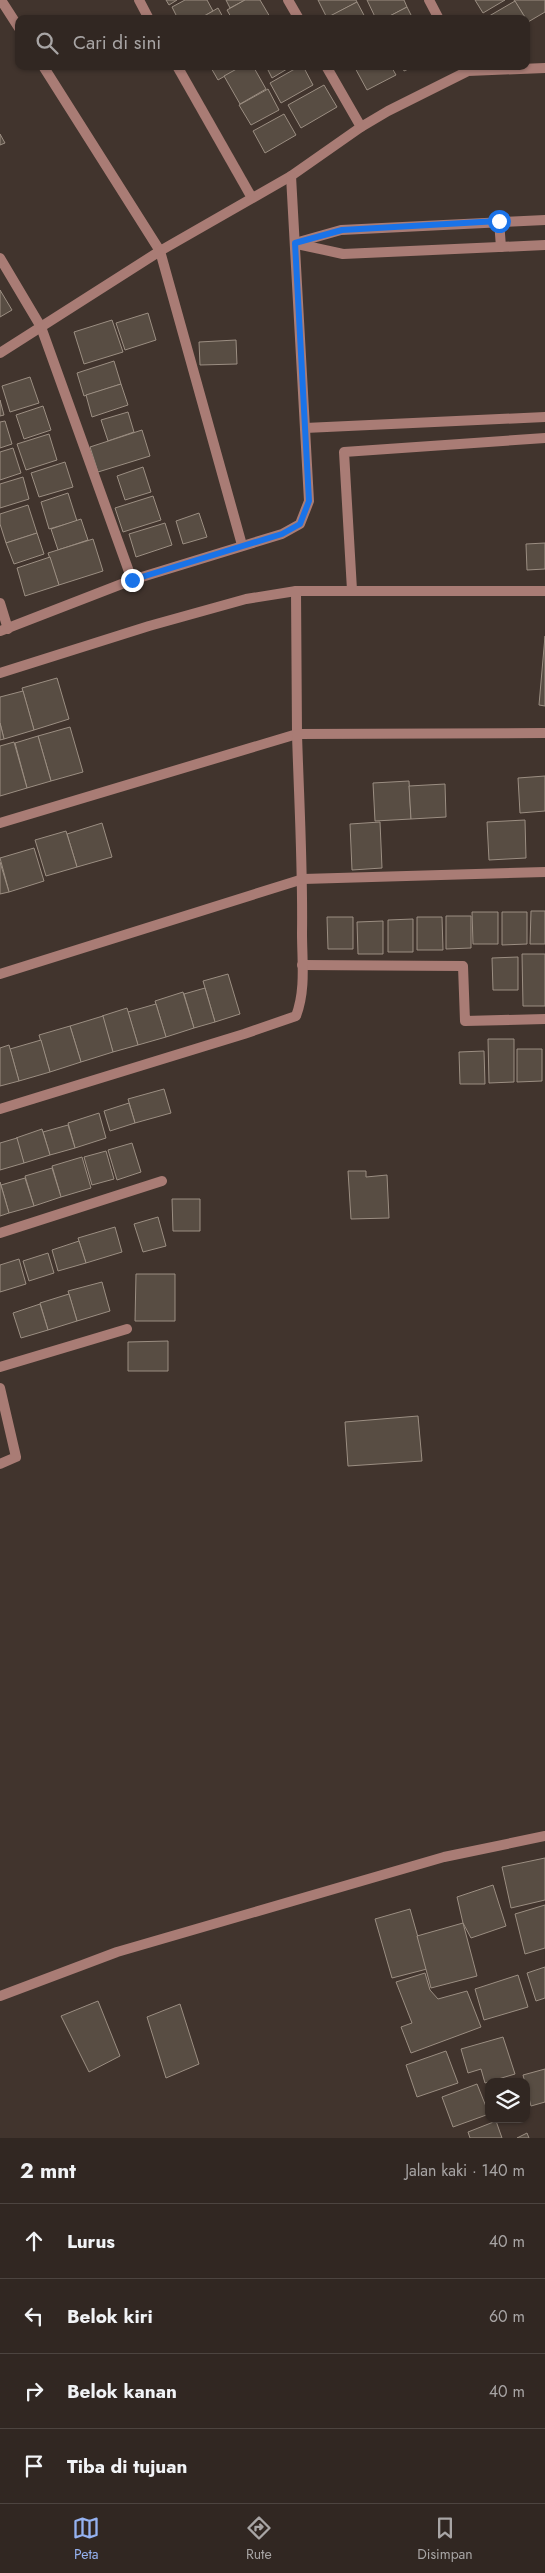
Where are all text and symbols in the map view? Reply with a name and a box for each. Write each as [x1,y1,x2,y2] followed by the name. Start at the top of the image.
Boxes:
[15,15,530,70] search box
[33,29,61,57] icon: search
[73,29,161,56] text: Cari di sini
[488,210,511,233] route start
[121,569,144,592] route end
[485,2078,530,2123] map controls
[485,2078,530,2123] button: layers
[20,2156,76,2186] text: 2 mnt
[405,2159,525,2182] text: Jalan kaki · 140 m
[20,2227,48,2255] icon: ahead
[67,2228,115,2255] text: Lurus
[489,2230,525,2253] text: 40 m
[20,2302,48,2330] icon: left
[67,2303,153,2330] text: Belok kiri
[489,2305,525,2328] text: 60 m
[20,2377,48,2405] icon: right
[67,2378,177,2405] text: Belok kanan
[489,2380,525,2403] text: 40 m
[20,2452,48,2480] icon: arrive
[67,2453,187,2480] text: Tiba di tujuan
[72,2514,100,2564] tab: Peta
[245,2514,273,2564] tab: Rute
[417,2514,473,2564] tab: Disimpan

